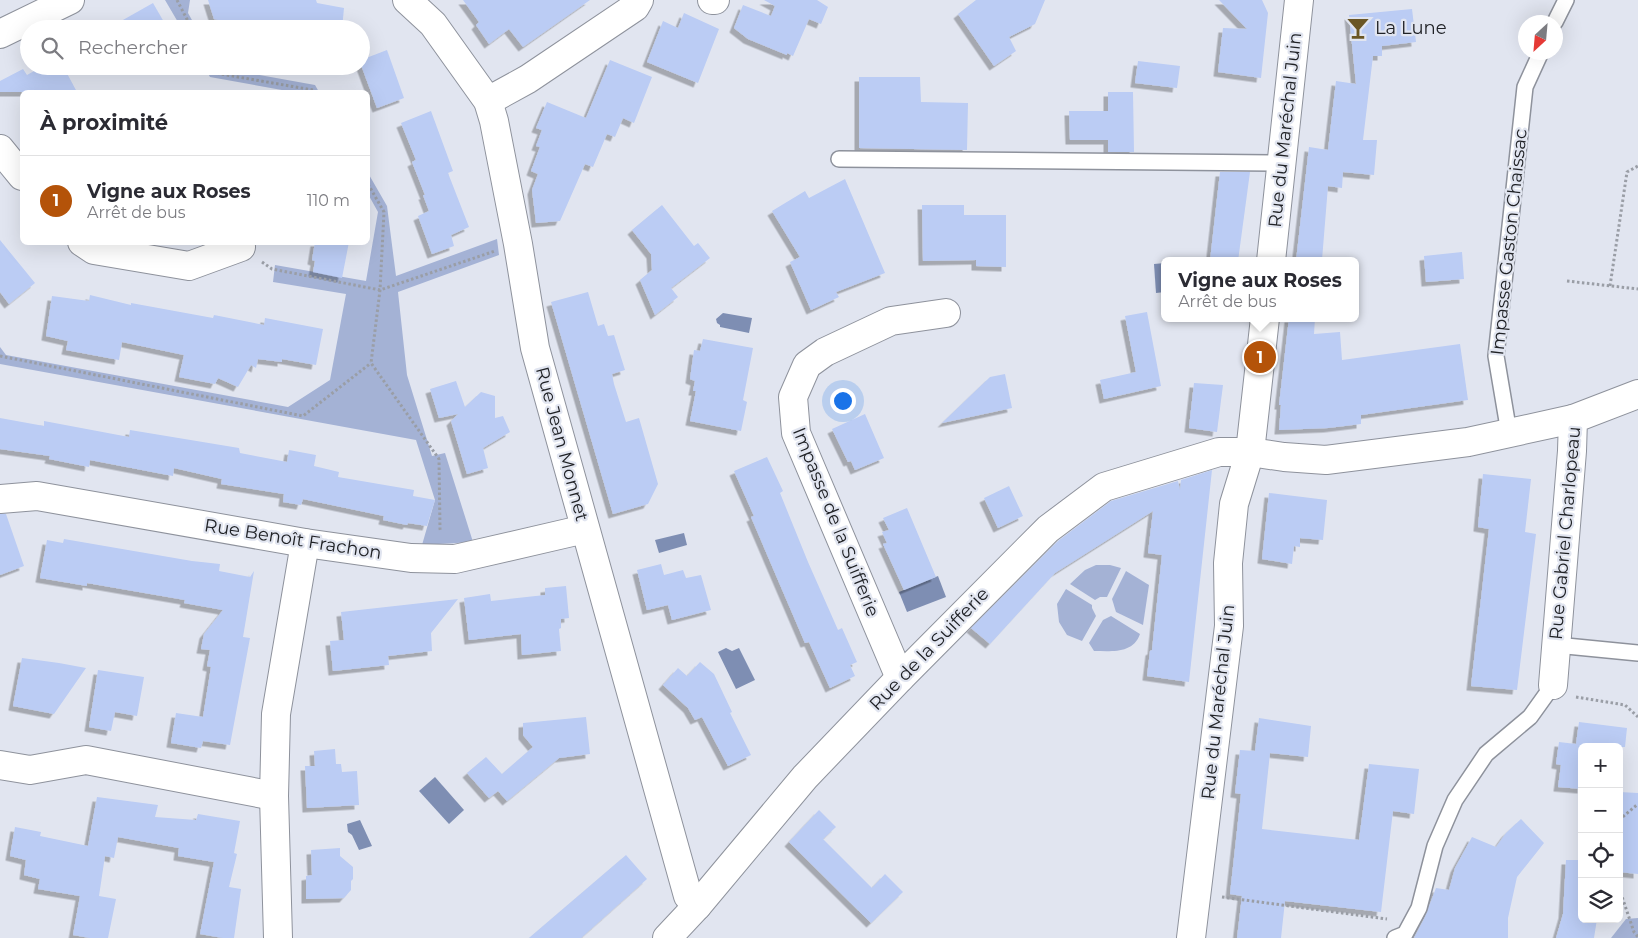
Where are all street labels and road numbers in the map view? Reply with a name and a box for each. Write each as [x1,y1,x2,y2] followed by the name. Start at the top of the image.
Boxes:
[1264,31,1306,229] street label: Rue du Maréchal Juin
[1486,128,1532,356] street label: Impasse Gaston Chaissac
[531,364,593,524] street label: Rue Jean Monnet
[788,424,884,620] street label: Impasse de la Suifferie
[1545,425,1585,641] street label: Rue Gabriel Charlopeau
[203,514,383,564] street label: Rue Benoît Frachon
[865,583,993,715] street label: Rue de la Suifferie
[1197,603,1239,801] street label: Rue du Maréchal Juin

